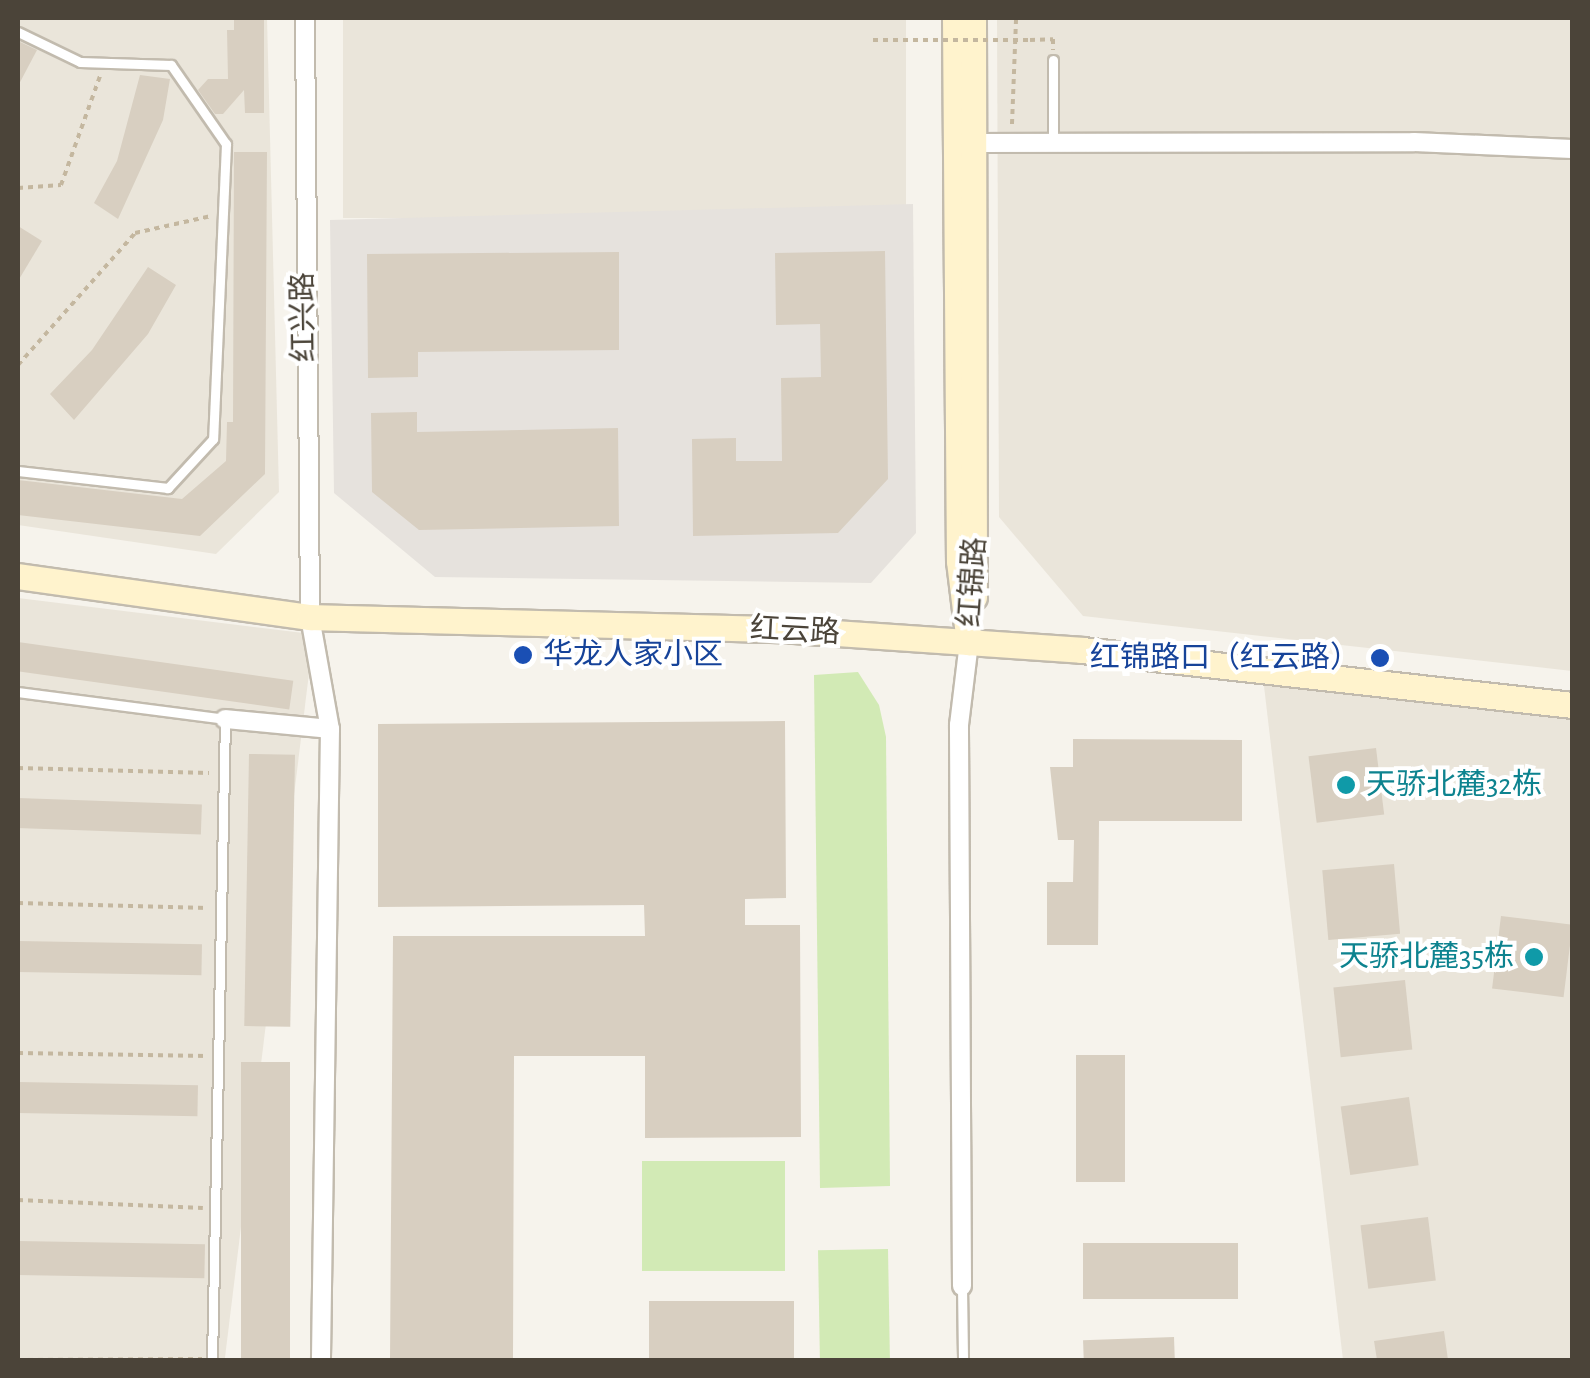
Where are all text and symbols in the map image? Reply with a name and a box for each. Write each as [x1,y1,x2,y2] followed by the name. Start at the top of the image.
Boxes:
[285,272,323,362] street label: 红兴路
[952,536,994,628] street label: 红锦路
[749,611,841,651] street label: 红云路
[543,637,723,673] place label: 华龙人家小区
[1090,640,1360,676] place label: 红锦路口（红云路）
[512,644,534,666] marker: 华龙人家小区
[1369,647,1391,669] marker: 红锦路口（红云路）
[1366,767,1542,803] place label: 天骄北麓32栋
[1335,774,1357,796] marker: 天骄北麓32栋
[1339,939,1514,975] place label: 天骄北麓35栋
[1523,946,1545,968] marker: 天骄北麓35栋

